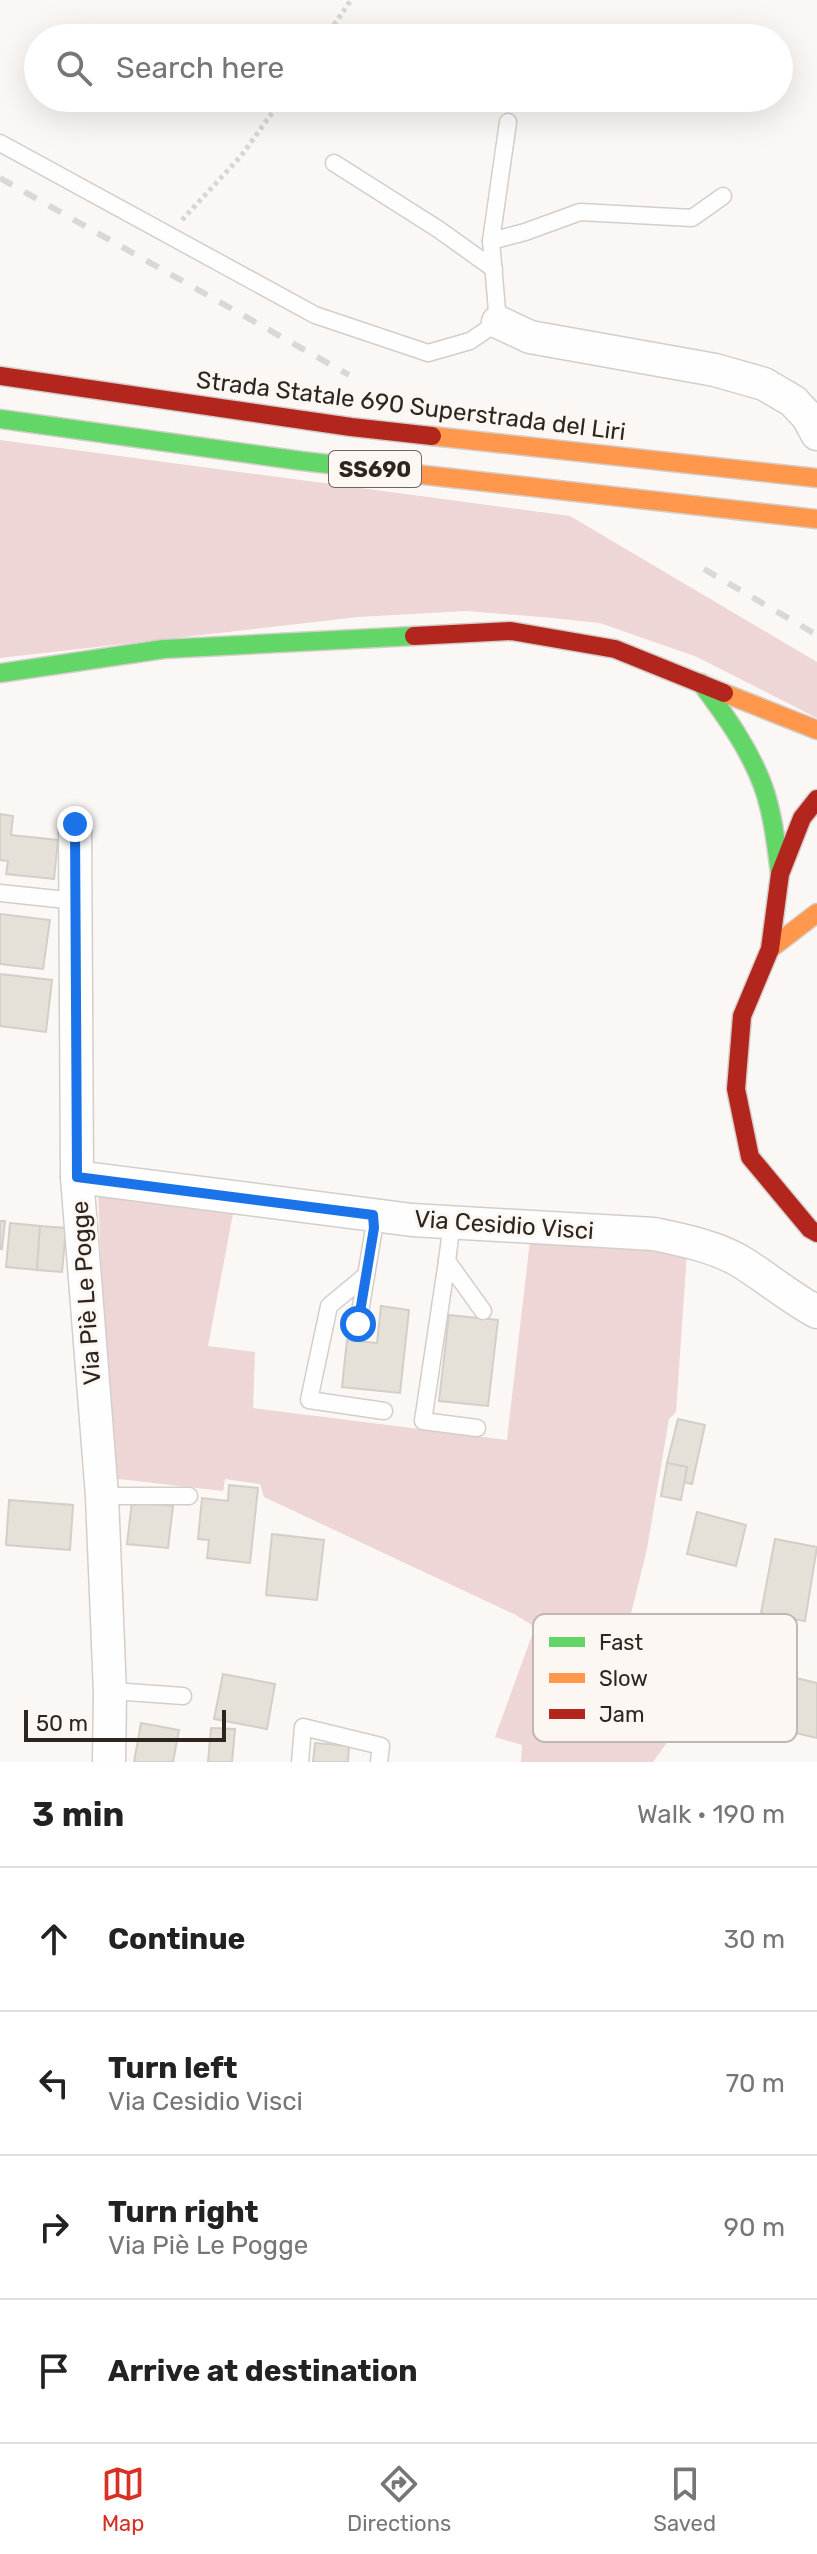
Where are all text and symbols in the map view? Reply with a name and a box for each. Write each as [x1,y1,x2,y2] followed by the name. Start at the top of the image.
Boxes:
[24,24,793,112] search box
[52,46,96,90] icon: search
[116,50,284,86] text: Search here
[195,366,627,446] street label: Strada Statale 690 Superstrada del Liri
[329,451,421,487] road number: SS690
[57,806,93,842] route end
[66,1200,106,1386] street label: Via Piè Le Pogge
[413,1205,595,1245] street label: Via Cesidio Visci
[340,1306,376,1342] route start
[533,1614,797,1742] legend
[599,1629,644,1656] text: Fast
[599,1665,648,1692] text: Slow
[599,1701,645,1728] text: Jam
[24,1706,226,1742] scale bar
[36,1710,88,1737] text: 50 m
[32,1794,124,1835] text: 3 min
[637,1799,785,1830] text: Walk · 190 m
[32,1917,76,1961] icon: ahead
[108,1921,245,1957] text: Continue
[723,1924,785,1955] text: 30 m
[108,2050,238,2086] text: Turn left
[32,2061,76,2105] icon: left
[726,2068,785,2099] text: 70 m
[108,2086,303,2117] text: Via Cesidio Visci
[108,2194,259,2230] text: Turn right
[32,2205,76,2249] icon: right
[724,2212,785,2243] text: 90 m
[108,2230,308,2261] text: Via Piè Le Pogge
[32,2349,76,2393] icon: arrive
[108,2353,418,2389] text: Arrive at destination
[101,2462,145,2537] tab: Map
[347,2462,451,2537] tab: Directions
[653,2462,716,2537] tab: Saved

